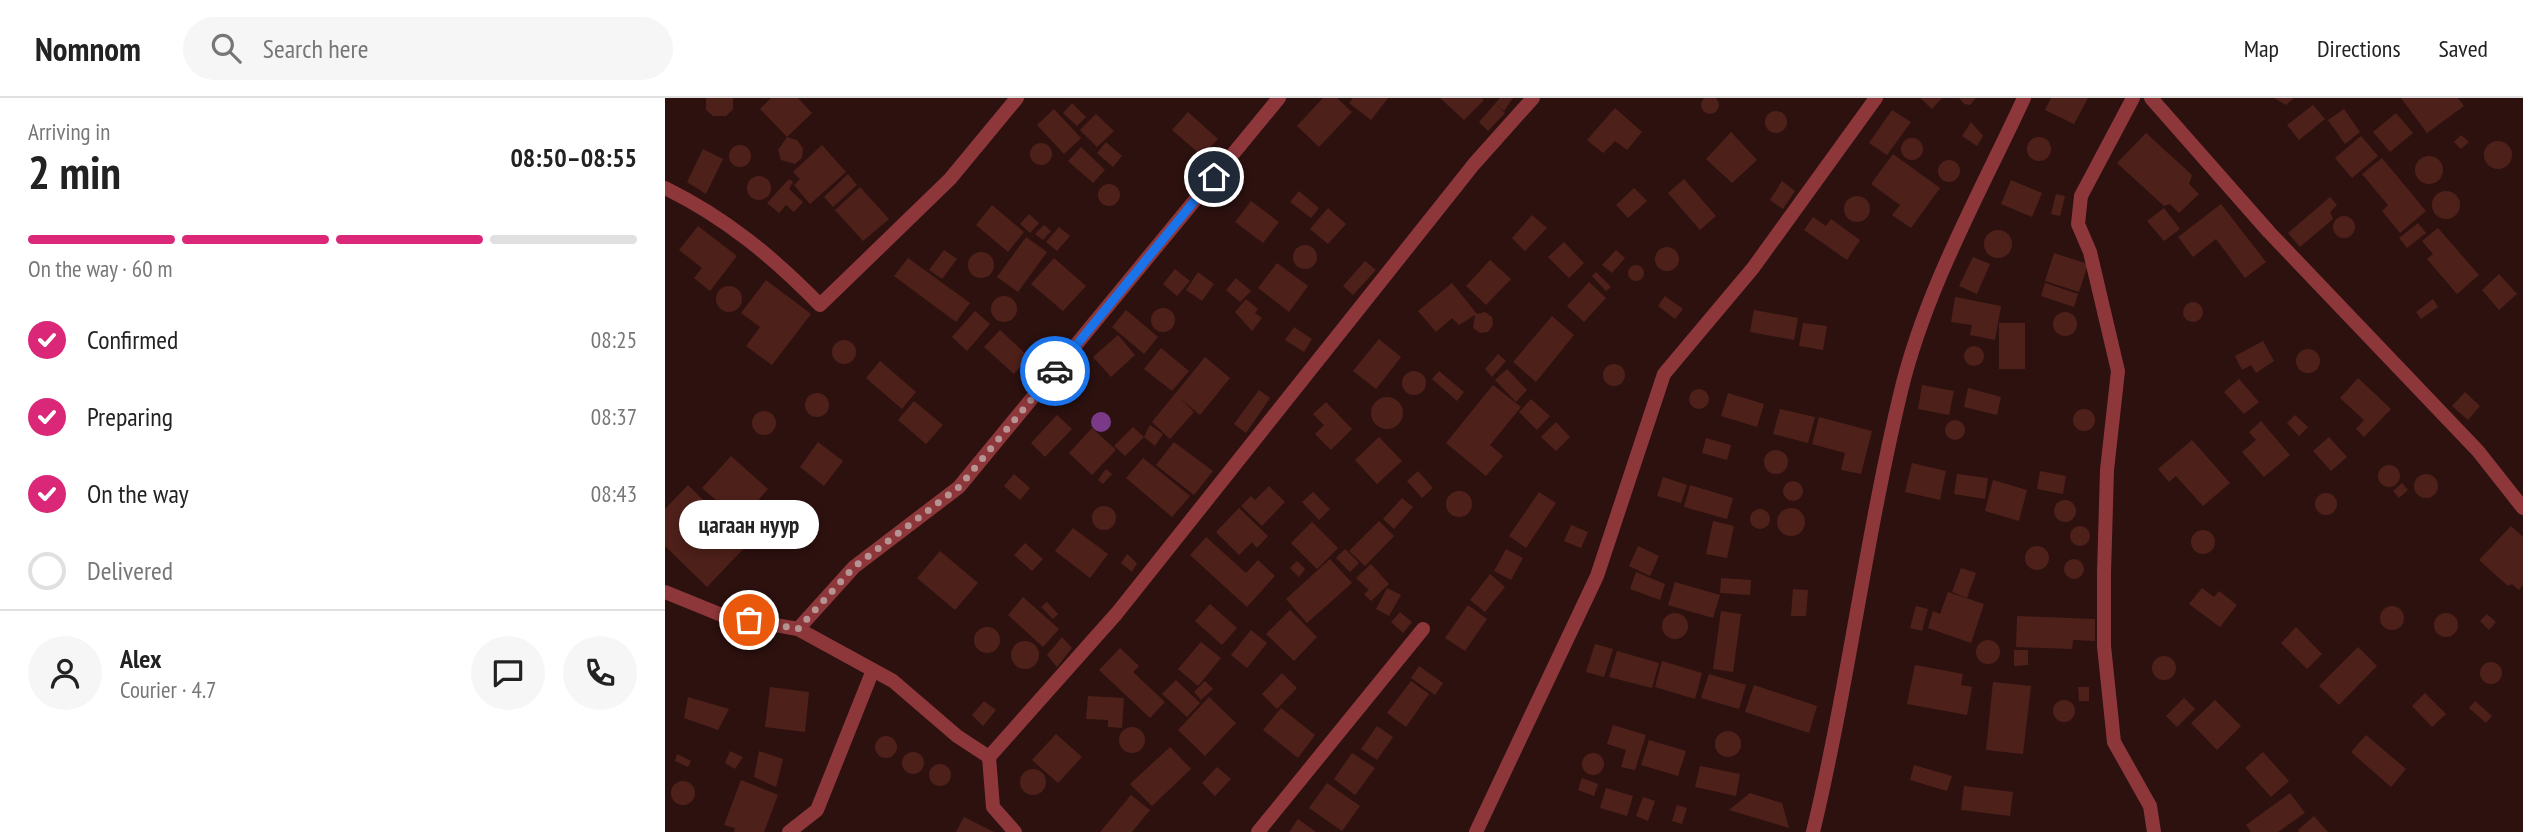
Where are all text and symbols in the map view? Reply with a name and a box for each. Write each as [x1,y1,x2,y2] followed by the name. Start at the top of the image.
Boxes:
[183,17,673,80] search box
[35,27,141,70] text: Nomnom
[207,29,245,67] icon: search
[263,32,368,65] text: Search here
[2244,33,2279,64] text: Map
[2317,33,2401,64] text: Directions
[2439,33,2488,64] text: Saved
[28,117,110,146] text: Arriving in
[510,141,637,174] text: 08:50–08:55
[28,142,121,202] text: 2 min
[1184,147,1244,207] pin
[1195,158,1233,196] icon: home
[28,254,172,283] text: On the way · 60 m
[28,321,66,359] icon: check
[87,323,178,356] text: Confirmed
[591,325,637,354] text: 08:25
[1020,336,1090,406] courier
[1036,352,1074,390] icon: car
[28,398,66,436] icon: check
[87,400,173,433] text: Preparing
[591,402,637,431] text: 08:37
[28,475,66,513] icon: check
[87,477,189,510] text: On the way
[591,479,637,508] text: 08:43
[679,501,819,550] callout: цагаан нуур
[699,510,799,539] text: цагаан нуур
[87,554,173,587] text: Delivered
[719,590,779,650] pin
[730,601,768,639] icon: bag
[28,636,102,710] button: person
[471,636,545,710] button: chat
[563,636,637,710] button: phone
[120,642,161,675] text: Alex
[120,675,216,704] text: Courier · 4.7

